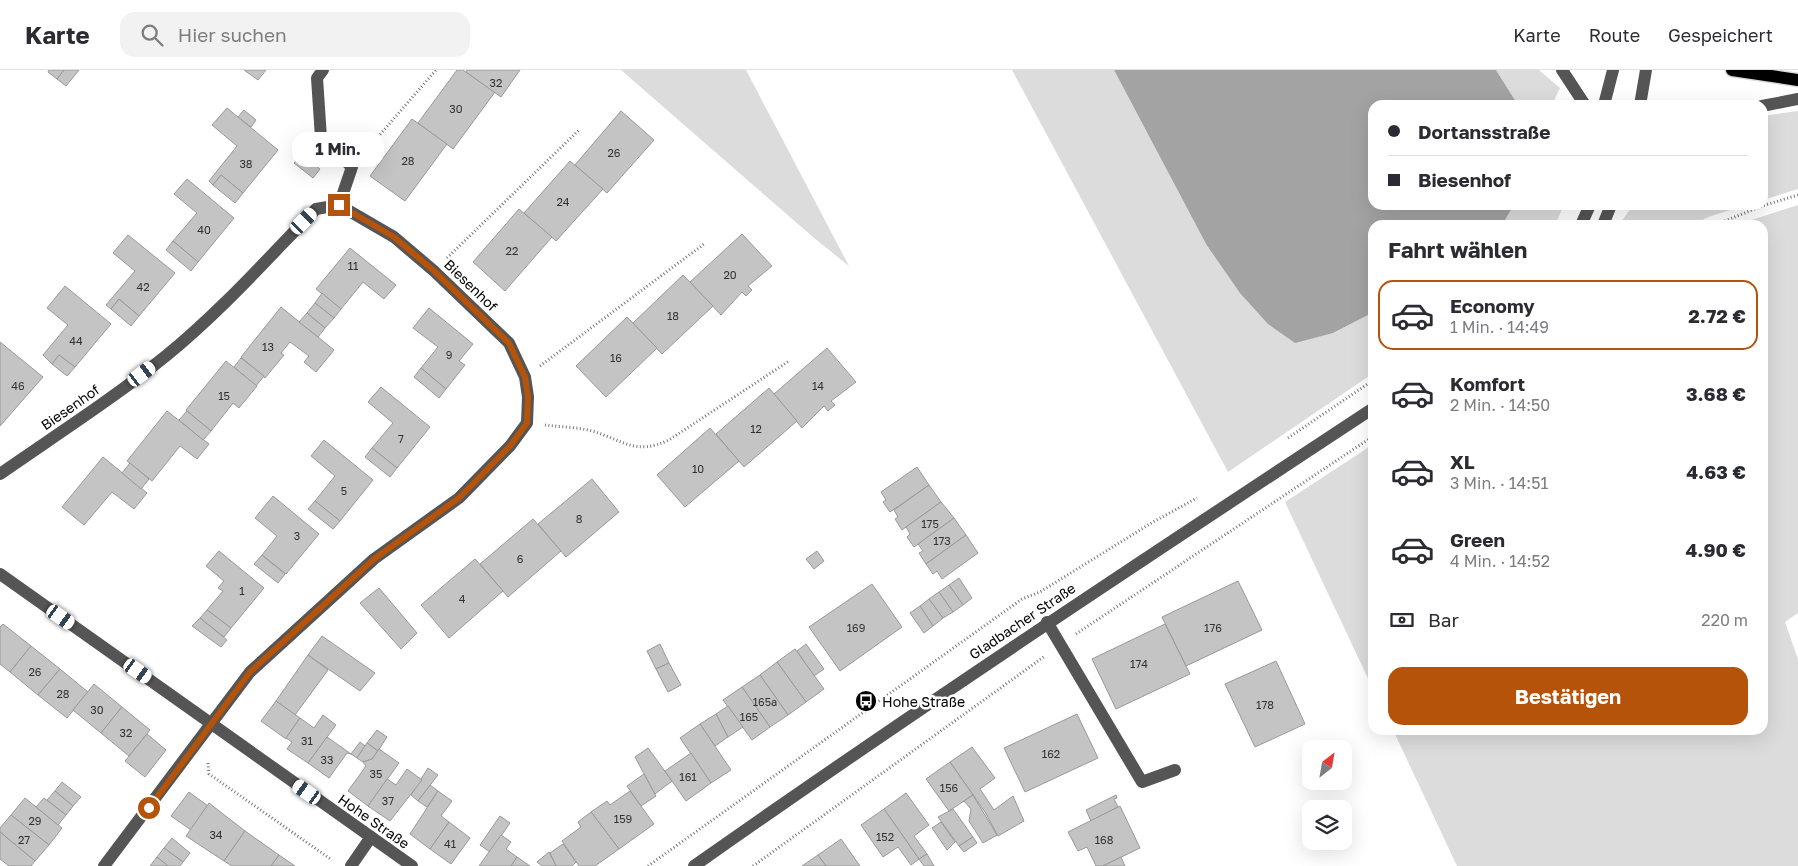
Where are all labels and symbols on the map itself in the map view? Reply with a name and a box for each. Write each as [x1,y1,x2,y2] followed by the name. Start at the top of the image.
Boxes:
[490,76,502,89] house number: 32
[449,102,463,115] house number: 30
[293,132,385,168] callout: 1 Min.
[607,146,621,159] house number: 26
[401,154,415,167] house number: 28
[239,157,253,170] house number: 38
[328,194,350,216] route end
[556,195,570,208] house number: 24
[288,205,319,237] car
[197,223,211,236] house number: 40
[506,244,518,257] house number: 22
[441,255,501,315] street label: Biesenhof
[348,259,358,272] house number: 11
[723,268,737,281] house number: 20
[136,280,150,293] house number: 42
[667,309,679,322] house number: 18
[69,334,83,347] house number: 44
[262,340,274,353] house number: 13
[446,348,452,361] house number: 9
[610,351,622,364] house number: 16
[125,359,158,389] car
[11,379,25,392] house number: 46
[812,379,824,392] house number: 14
[38,381,102,433] street label: Biesenhof
[218,389,230,402] house number: 15
[750,422,762,435] house number: 12
[398,432,404,445] house number: 7
[692,462,704,475] house number: 10
[341,484,347,497] house number: 5
[576,512,583,525] house number: 8
[921,517,939,530] house number: 175
[294,529,300,542] house number: 3
[933,534,951,547] house number: 173
[517,552,524,565] house number: 6
[966,579,1078,663] street label: Gladbacher Straße
[239,584,245,597] house number: 1
[459,592,466,605] house number: 4
[44,602,77,632] car
[847,621,865,634] house number: 169
[1204,621,1222,634] house number: 176
[121,656,154,686] car
[1130,657,1148,670] house number: 174
[28,665,42,678] house number: 26
[56,687,70,700] house number: 28
[854,689,878,713] bus stop icon: Hohe Straße
[882,693,965,710] place label: Hohe Straße
[753,695,777,708] house number: 165a
[1256,698,1274,711] house number: 178
[90,703,104,716] house number: 30
[740,710,758,723] house number: 165
[120,726,132,739] house number: 32
[301,734,313,747] house number: 31
[1302,740,1352,790] north arrow
[1042,747,1060,760] house number: 162
[321,753,333,766] house number: 33
[370,767,382,780] house number: 35
[679,770,697,783] house number: 161
[290,777,323,807] car
[940,781,959,794] house number: 156
[335,790,413,852] street label: Hohe Straße
[382,794,394,807] house number: 37
[138,797,160,819] route start
[614,812,632,825] house number: 159
[28,814,42,827] house number: 29
[209,828,223,841] house number: 34
[876,830,894,843] house number: 152
[18,833,30,846] house number: 27
[1095,833,1114,846] house number: 168
[444,837,456,850] house number: 41

